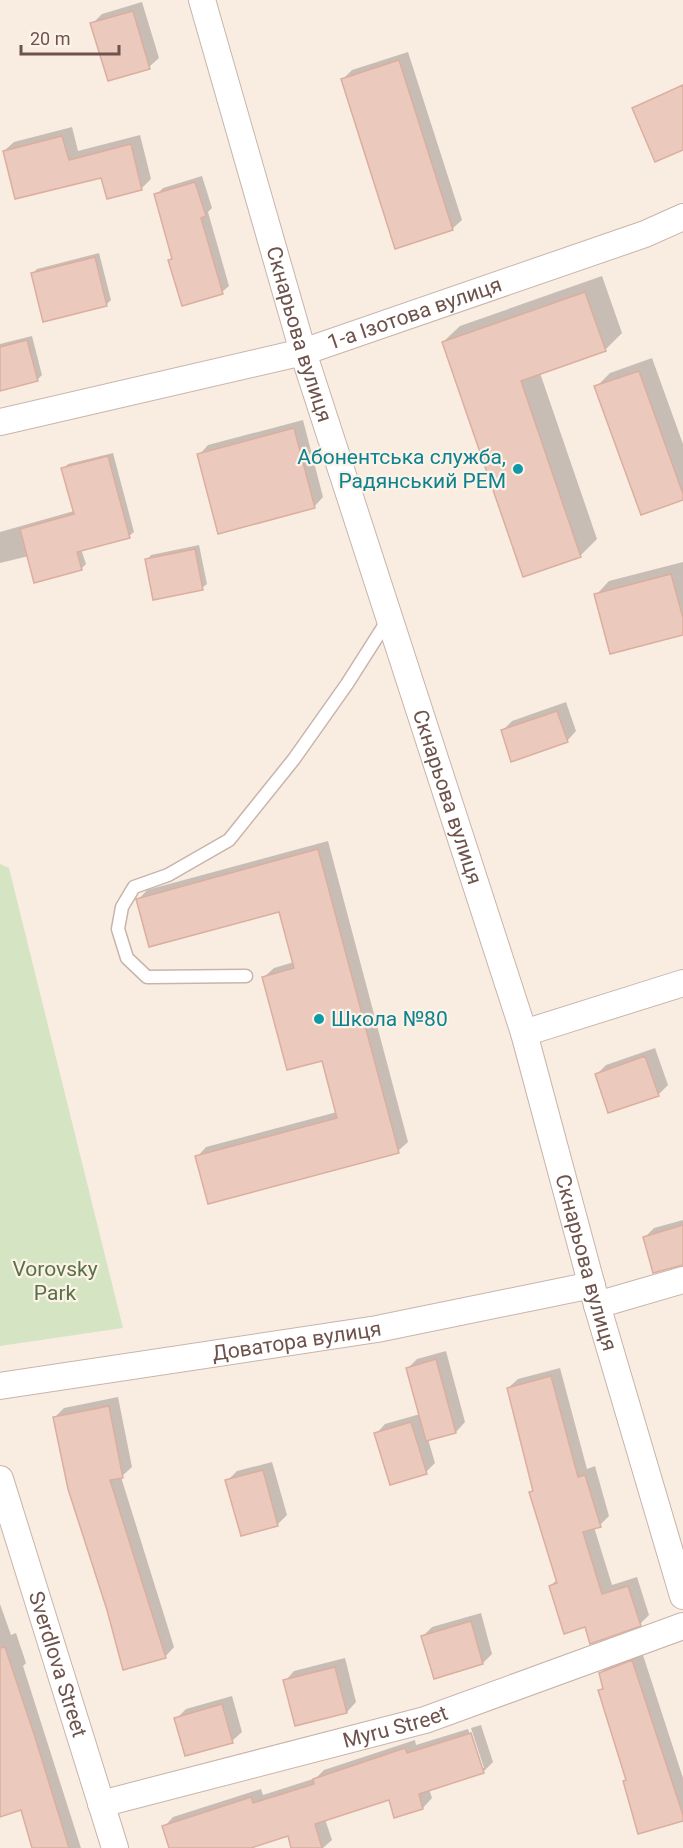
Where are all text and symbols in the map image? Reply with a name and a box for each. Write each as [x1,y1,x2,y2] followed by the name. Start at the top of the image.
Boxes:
[21,18,118,56] scale bar
[30,28,70,49] text: 20 m
[261,244,337,425] street label: Скнарьова вулиця
[324,272,505,355] street label: 1-а Ізотова вулиця
[297,445,506,493] place label: Абонентська служба, Радянський РЕМ
[511,462,525,476] marker: Абонентська служба, Радянський РЕМ
[408,707,487,887] street label: Скнарьова вулиця
[331,1007,448,1031] place label: Школа №80
[312,1012,326,1026] marker: Школа №80
[550,1172,622,1354] street label: Скнарьова вулиця
[12,1257,98,1305] park label: Vorovsky Park
[210,1317,383,1366] street label: Доватора вулиця
[24,1588,92,1740] street label: Sverdlova Street
[340,1701,451,1753] street label: Myru Street

